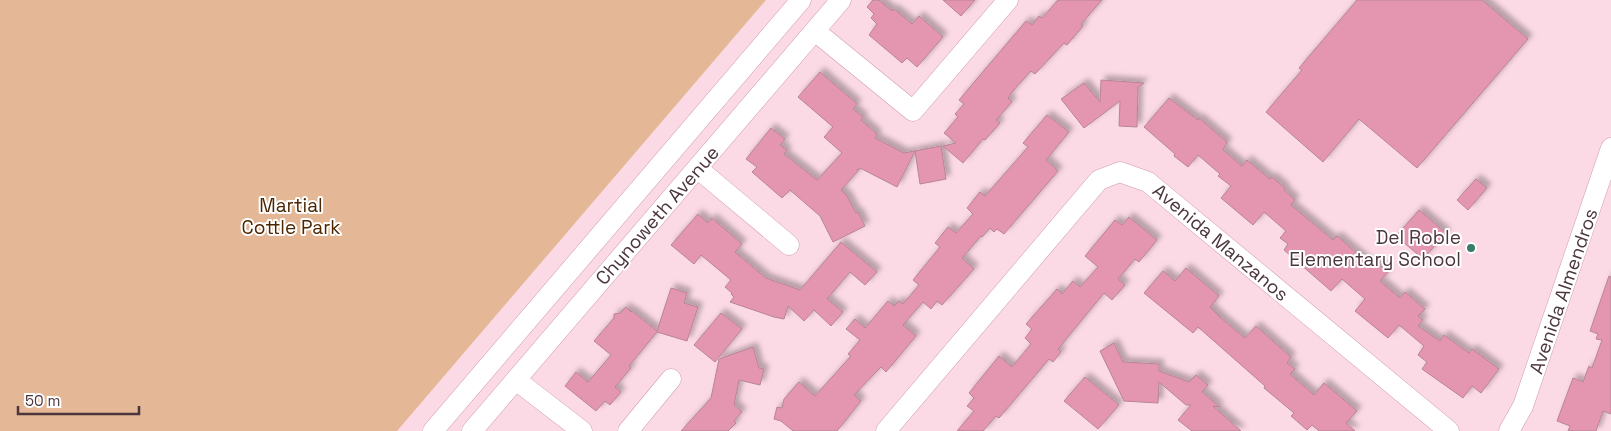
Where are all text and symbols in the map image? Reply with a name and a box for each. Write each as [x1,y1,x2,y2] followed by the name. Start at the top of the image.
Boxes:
[590,141,725,290] street label: Chynoweth Avenue
[1147,178,1294,307] street label: Avenida Manzanos
[241,193,341,240] park label: Martial Cottle Park
[1523,205,1604,377] street label: Avenida Almendros
[1289,225,1461,272] place label: Del Roble Elementary School
[1465,242,1477,254] marker: Del Roble Elementary School
[18,384,139,416] scale bar
[25,391,60,410] text: 50 m

